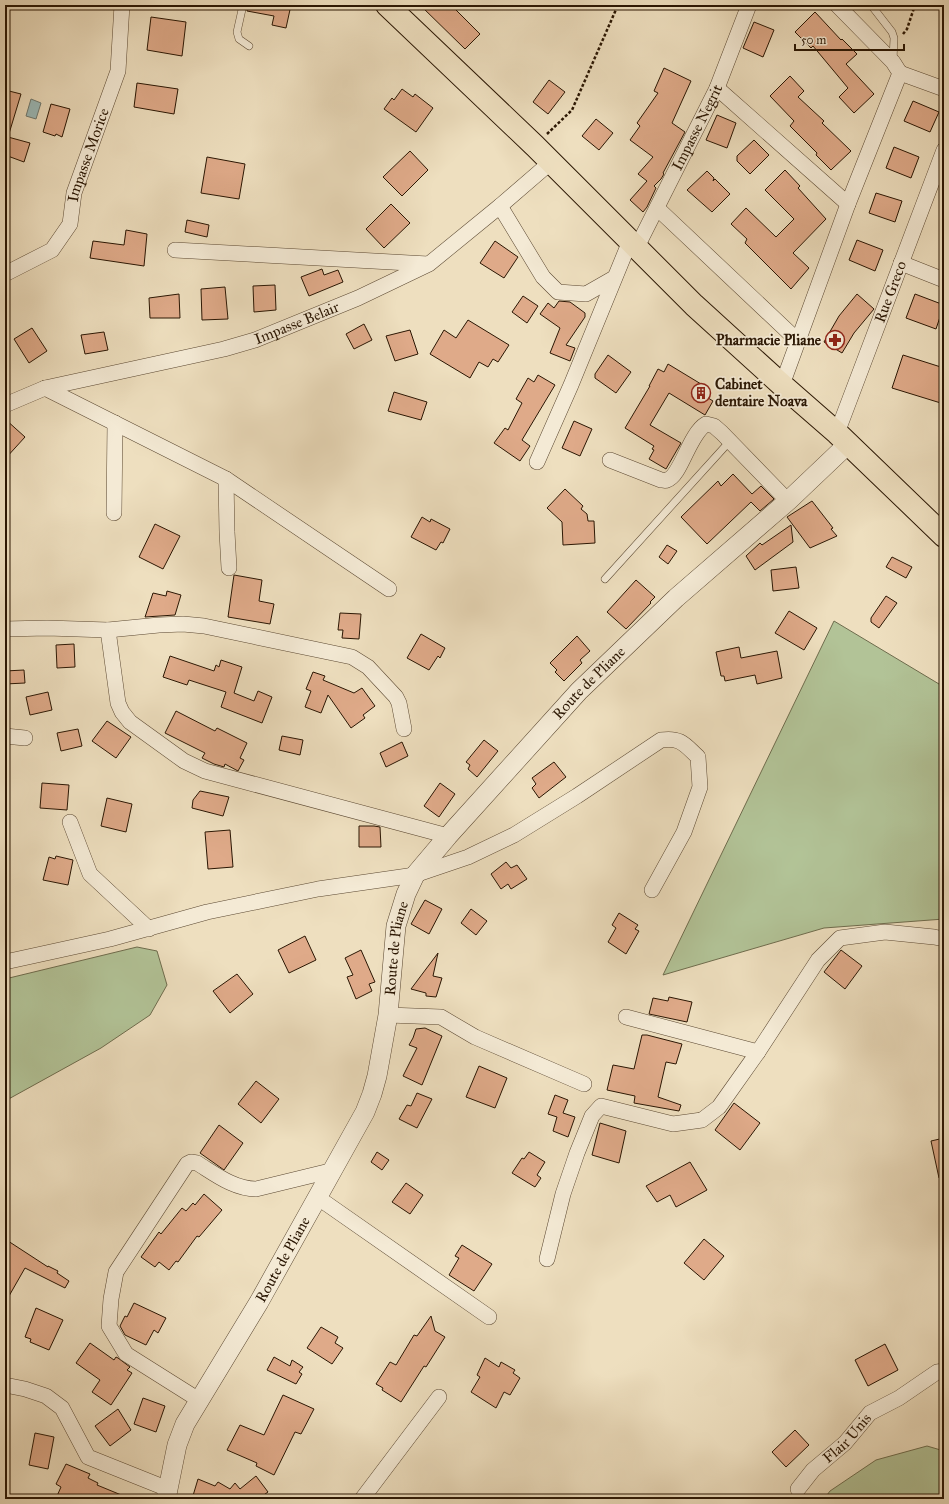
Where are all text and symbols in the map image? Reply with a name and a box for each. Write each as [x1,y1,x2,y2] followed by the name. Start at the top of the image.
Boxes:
[795,26,904,52] scale bar
[801,33,826,47] text: 50 m
[668,81,727,173] street label: Impasse Negrit
[64,106,113,203] street label: Impasse Morice
[871,258,910,325] street label: Rue Greco
[252,298,342,348] street label: Impasse Belair
[824,329,846,351] pharmacy icon: Pharmacie Pliane
[716,331,822,349] place label: Pharmacie Pliane
[715,375,808,410] place label: Cabinet dentaire Noava
[690,382,712,404] building icon: Cabinet dentaire Noava
[549,643,629,723] street label: Route de Pliane
[381,899,412,996] street label: Route de Pliane
[252,1213,314,1306] street label: Route de Pliane
[819,1409,875,1467] street label: Flair Unis

